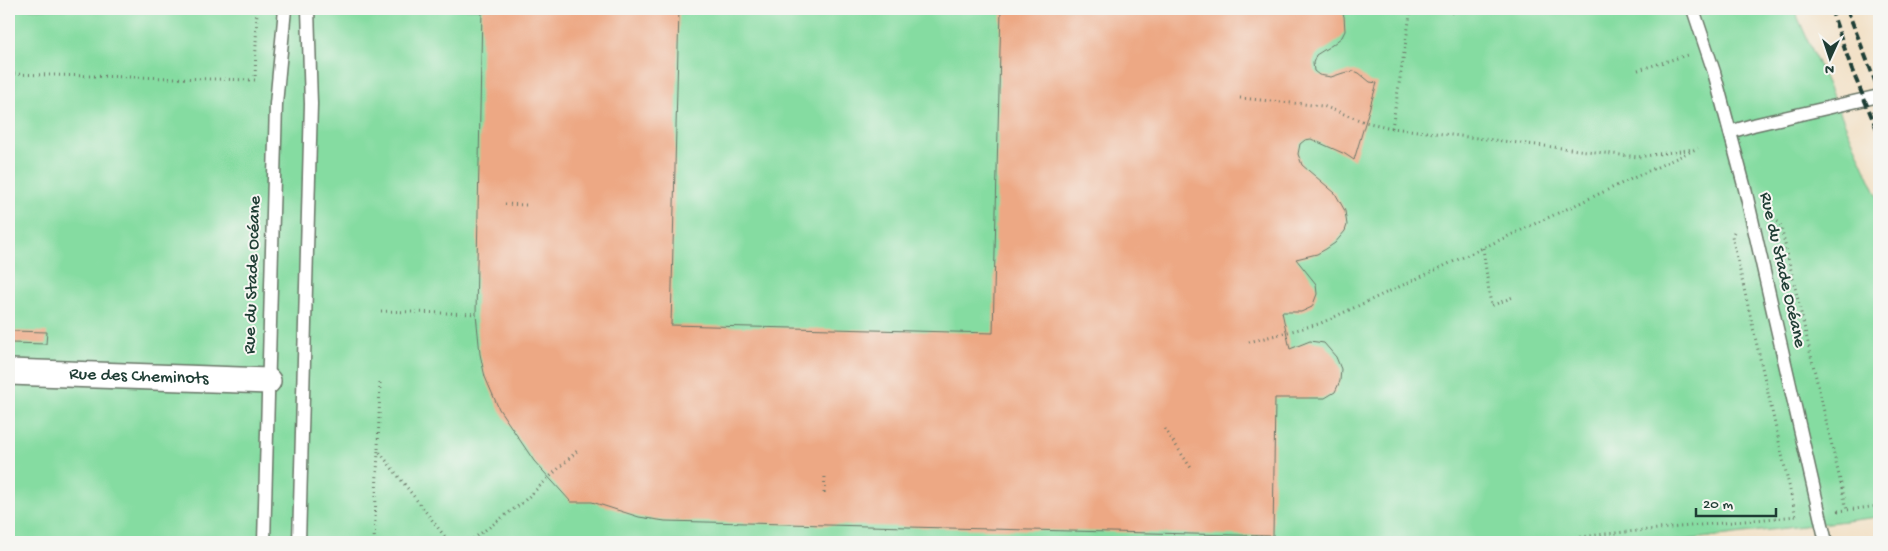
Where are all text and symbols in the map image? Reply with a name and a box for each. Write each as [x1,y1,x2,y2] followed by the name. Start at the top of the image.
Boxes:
[1806,32,1856,82] north arrow
[1824,60,1834,77] text: N
[1754,190,1810,350] street label: Rue du Stade Océane
[240,195,266,355] street label: Rue du Stade Océane
[69,364,210,389] street label: Rue des Cheminots
[1696,486,1776,518] scale bar
[1703,496,1733,514] text: 20 m

